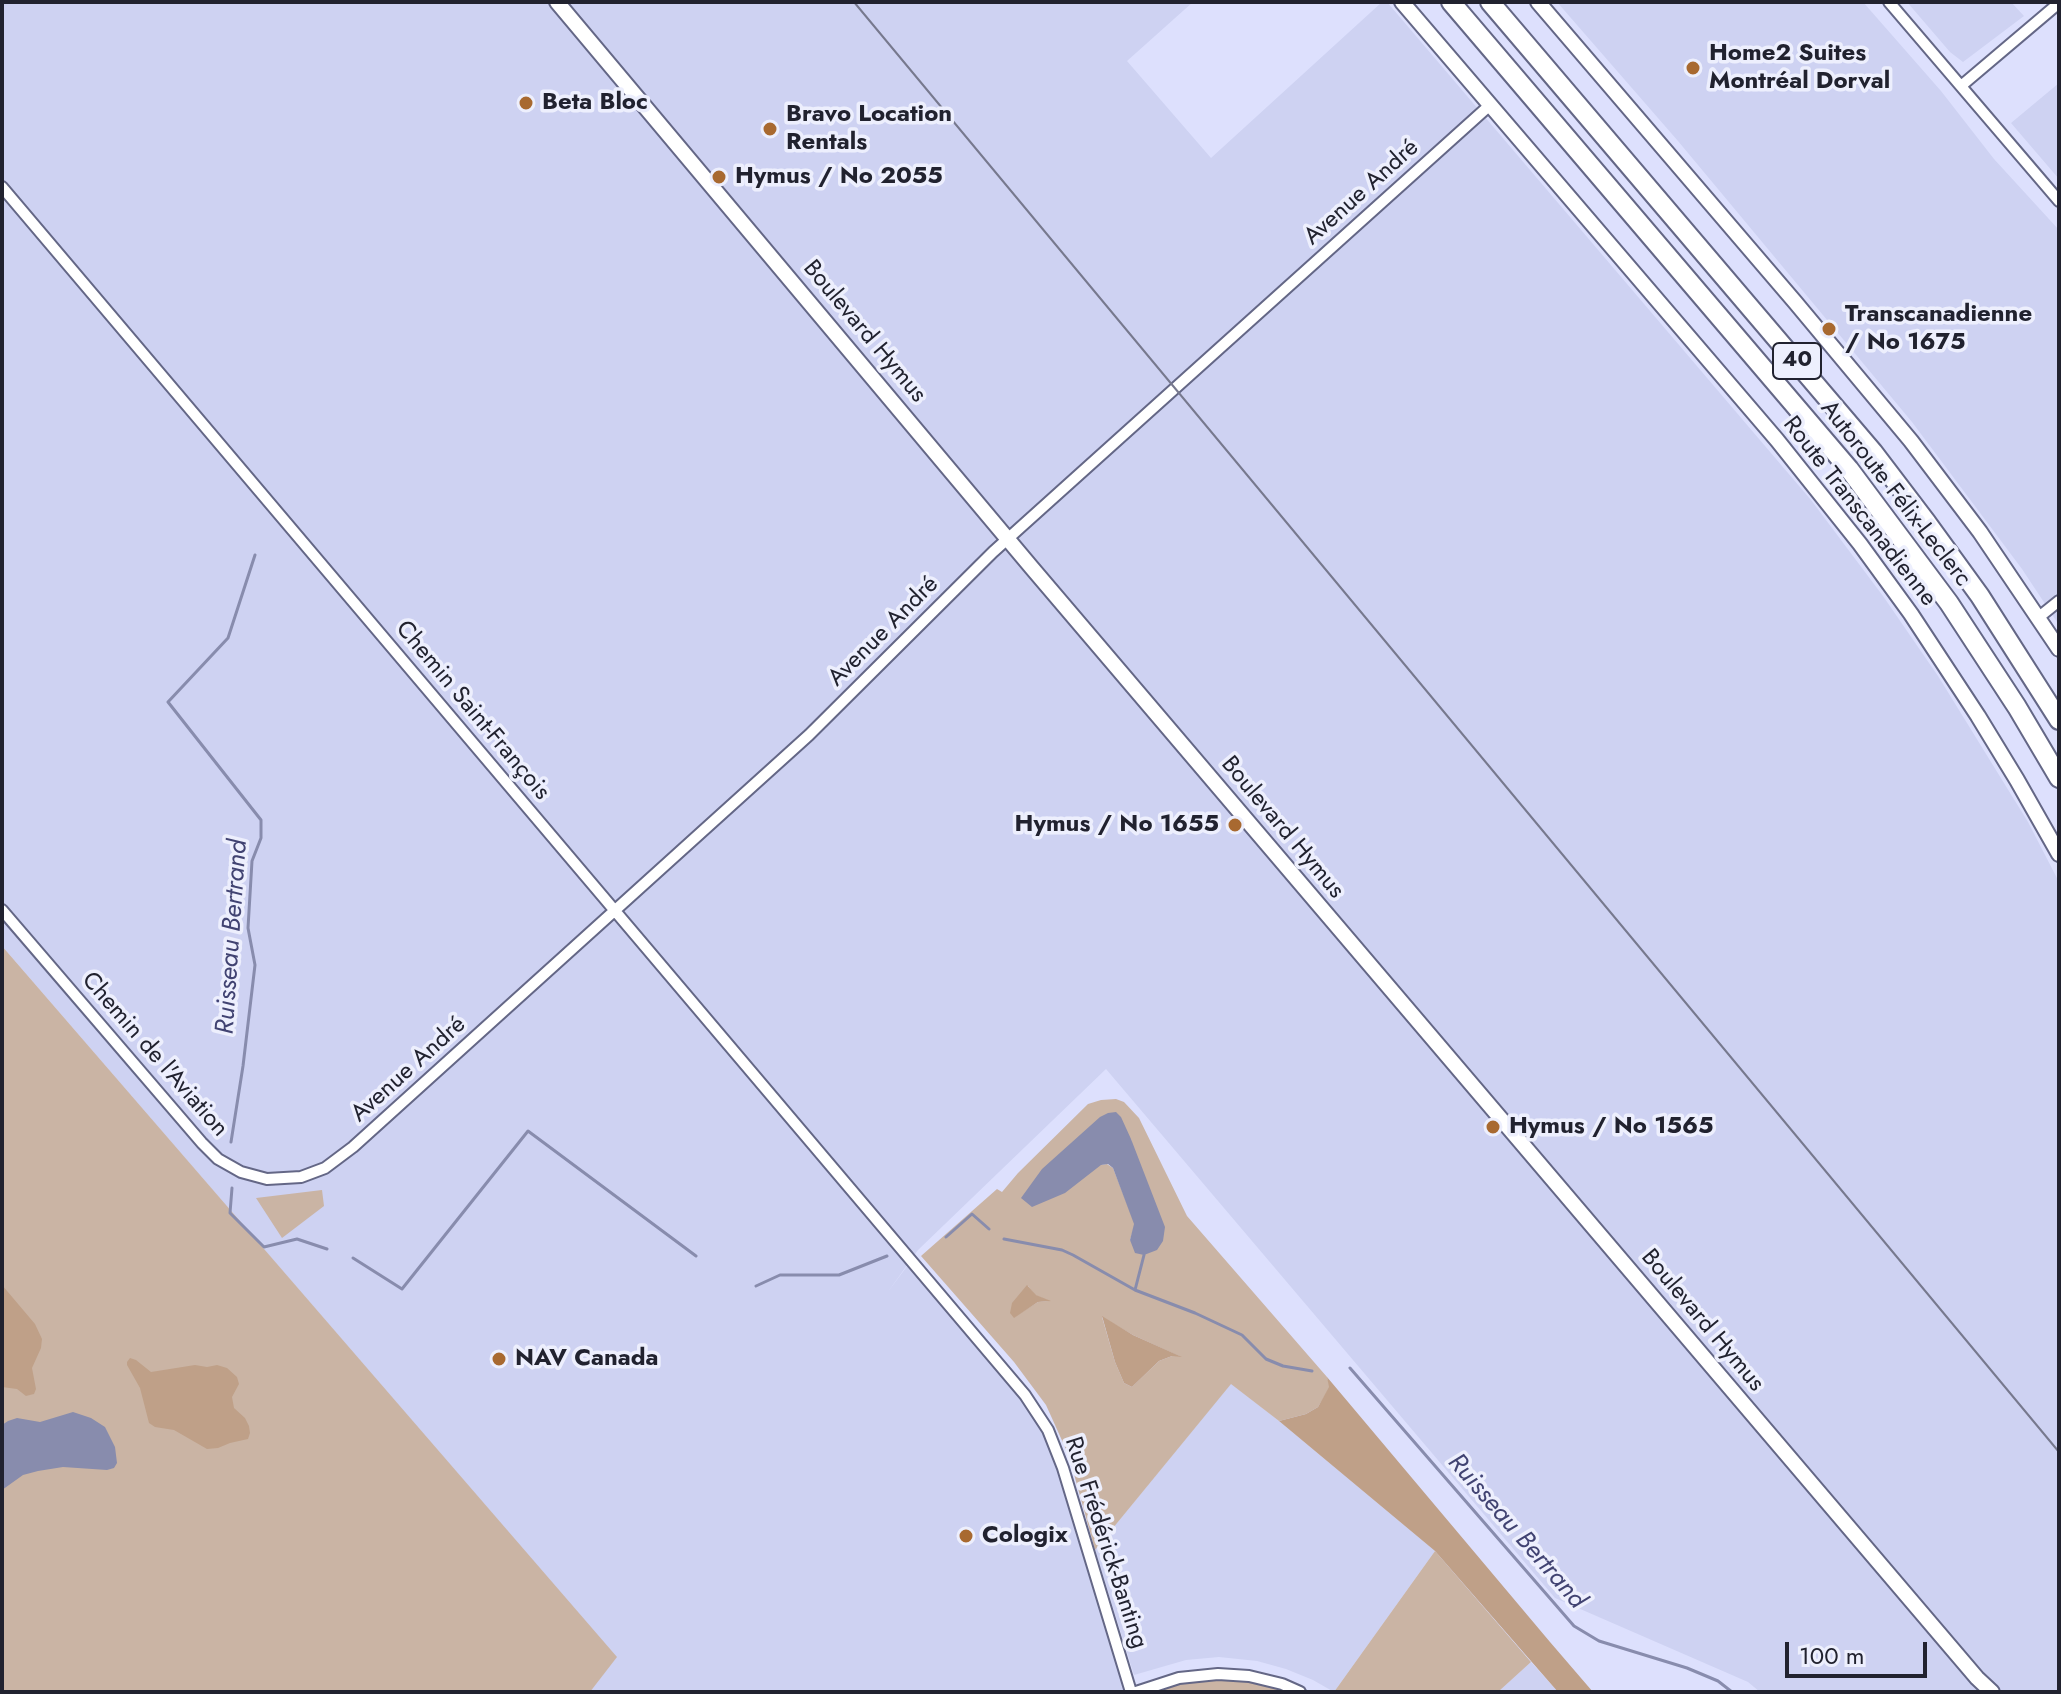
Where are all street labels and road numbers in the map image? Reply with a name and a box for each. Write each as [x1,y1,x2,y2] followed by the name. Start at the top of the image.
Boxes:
[1299,134,1425,252] street label: Avenue André
[796,255,932,409] street label: Boulevard Hymus
[1773,343,1821,379] road number: 40
[1813,395,1977,593] street label: Autoroute Félix-Leclerc
[1776,411,1942,613] street label: Route Transcanadienne
[823,571,945,693] street label: Avenue André
[389,616,555,806] street label: Chemin Saint-François
[1214,751,1350,905] street label: Boulevard Hymus
[75,967,233,1143] street label: Chemin de l'Aviation
[346,1011,472,1129] street label: Avenue André
[1634,1244,1770,1398] street label: Boulevard Hymus
[1057,1434,1153,1652] street label: Rue Frédérick-Banting

